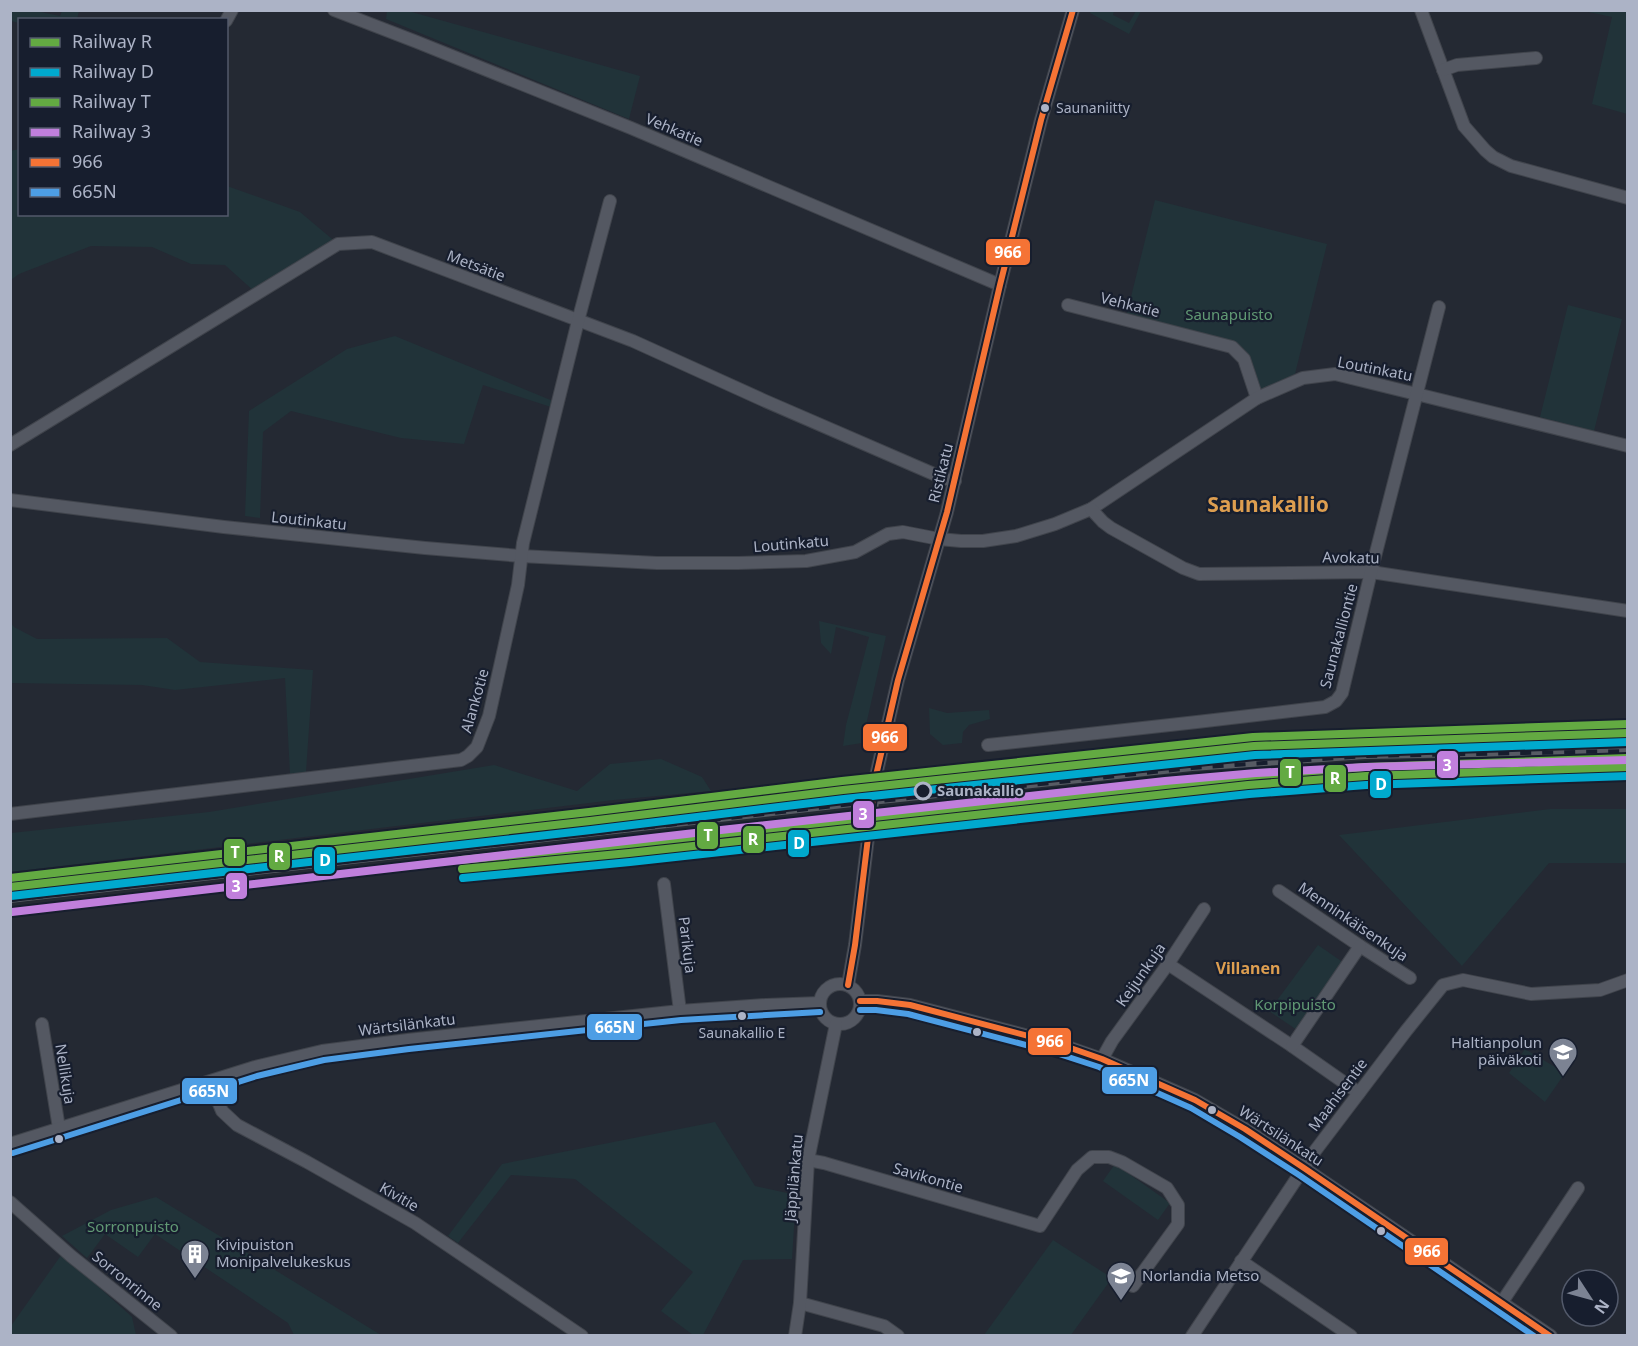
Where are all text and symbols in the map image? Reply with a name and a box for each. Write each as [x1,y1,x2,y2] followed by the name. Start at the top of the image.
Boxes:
[18,18,228,216] legend
[72,29,152,53] text: Railway R
[72,59,154,83] text: Railway D
[72,89,151,113] text: Railway T
[1056,98,1131,117] place label: Saunaniitty
[1039,102,1051,114] marker: Saunaniitty
[643,108,706,150] street label: Vehkatie
[72,119,151,143] text: Railway 3
[72,149,103,173] text: 966
[72,179,117,203] text: 665N
[985,238,1031,266] line badge: 966
[994,241,1022,263] text: 966
[444,245,508,285] street label: Metsätie
[1098,287,1162,321] street label: Vehkatie
[1185,304,1273,324] park label: Saunapuisto
[1336,351,1414,385] street label: Loutinkatu
[923,441,957,505] street label: Ristikatu
[1207,490,1329,518] district label: Saunakallio
[270,506,348,534] street label: Loutinkatu
[752,530,830,556] street label: Loutinkatu
[1322,547,1380,567] street label: Avokatu
[1314,581,1362,690] street label: Saunakalliontie
[455,666,493,735] street label: Alankotie
[862,723,908,752] line badge: 966
[871,726,899,748] text: 966
[1436,750,1459,779] line badge: 3
[1442,754,1452,776] text: 3
[1279,758,1302,787] line badge: T
[1285,761,1295,783] text: T
[1324,764,1347,793] line badge: R
[1330,767,1341,789] text: R
[1369,770,1392,799] line badge: D
[1375,773,1387,795] text: D
[937,780,1024,800] place label: Saunakallio
[914,782,932,800] marker: Saunakallio
[852,800,875,829] line badge: 3
[858,803,868,825] text: 3
[696,821,719,850] line badge: T
[703,824,713,846] text: T
[742,825,765,854] line badge: R
[748,828,759,850] text: R
[787,829,810,858] line badge: D
[793,832,805,854] text: D
[223,838,246,867] line badge: T
[230,841,240,863] text: T
[268,842,291,871] line badge: R
[274,845,285,867] text: R
[313,846,336,875] line badge: D
[319,849,331,871] text: D
[225,872,248,900] line badge: 3
[231,875,241,897] text: 3
[1295,877,1412,965] street label: Menninkäisenkuja
[675,915,701,974] street label: Parikuja
[1111,939,1169,1010] street label: Keijunkuja
[1216,957,1280,979] district label: Villanen
[1254,994,1336,1014] park label: Korpipuisto
[357,1008,456,1040] street label: Wärtsilänkatu
[736,1010,748,1022] marker: Saunakallio E
[586,1013,643,1041] line badge: 665N
[595,1016,635,1038] text: 665N
[699,1023,785,1042] place label: Saunakallio E
[971,1026,983,1038] unlabelled marker
[1027,1027,1072,1056] line badge: 966
[1036,1030,1064,1052] text: 966
[1451,1032,1542,1069] place label: Haltianpolun päiväkoti
[1547,1036,1579,1078] school or university icon: Haltianpolun päiväkoti
[51,1042,81,1106] street label: Nellikuja
[1303,1054,1371,1135] street label: Maahisentie
[1101,1066,1158,1095] line badge: 665N
[1109,1069,1149,1091] text: 665N
[181,1077,238,1105] line badge: 665N
[189,1080,229,1102] text: 665N
[1235,1100,1328,1170] street label: Wärtsilänkatu
[1206,1104,1218,1116] unlabelled marker
[53,1133,65,1145] unlabelled marker
[779,1133,807,1224] street label: Jäppilänkatu
[891,1157,966,1197] street label: Savikontie
[376,1177,423,1215] street label: Kivitie
[87,1216,179,1236] park label: Sorronpuisto
[1375,1225,1387,1237] unlabelled marker
[216,1234,351,1271] place label: Kivipuiston Monipalvelukeskus
[1404,1237,1449,1266] line badge: 966
[179,1238,211,1280] building icon: Kivipuiston Monipalvelukeskus
[1413,1240,1441,1262] text: 966
[88,1246,167,1315] street label: Sorronrinne
[1105,1260,1137,1302] school or university icon: Norlandia Metso
[1142,1265,1259,1285] place label: Norlandia Metso
[1560,1268,1620,1328] north arrow
[1589,1295,1615,1319] text: N

